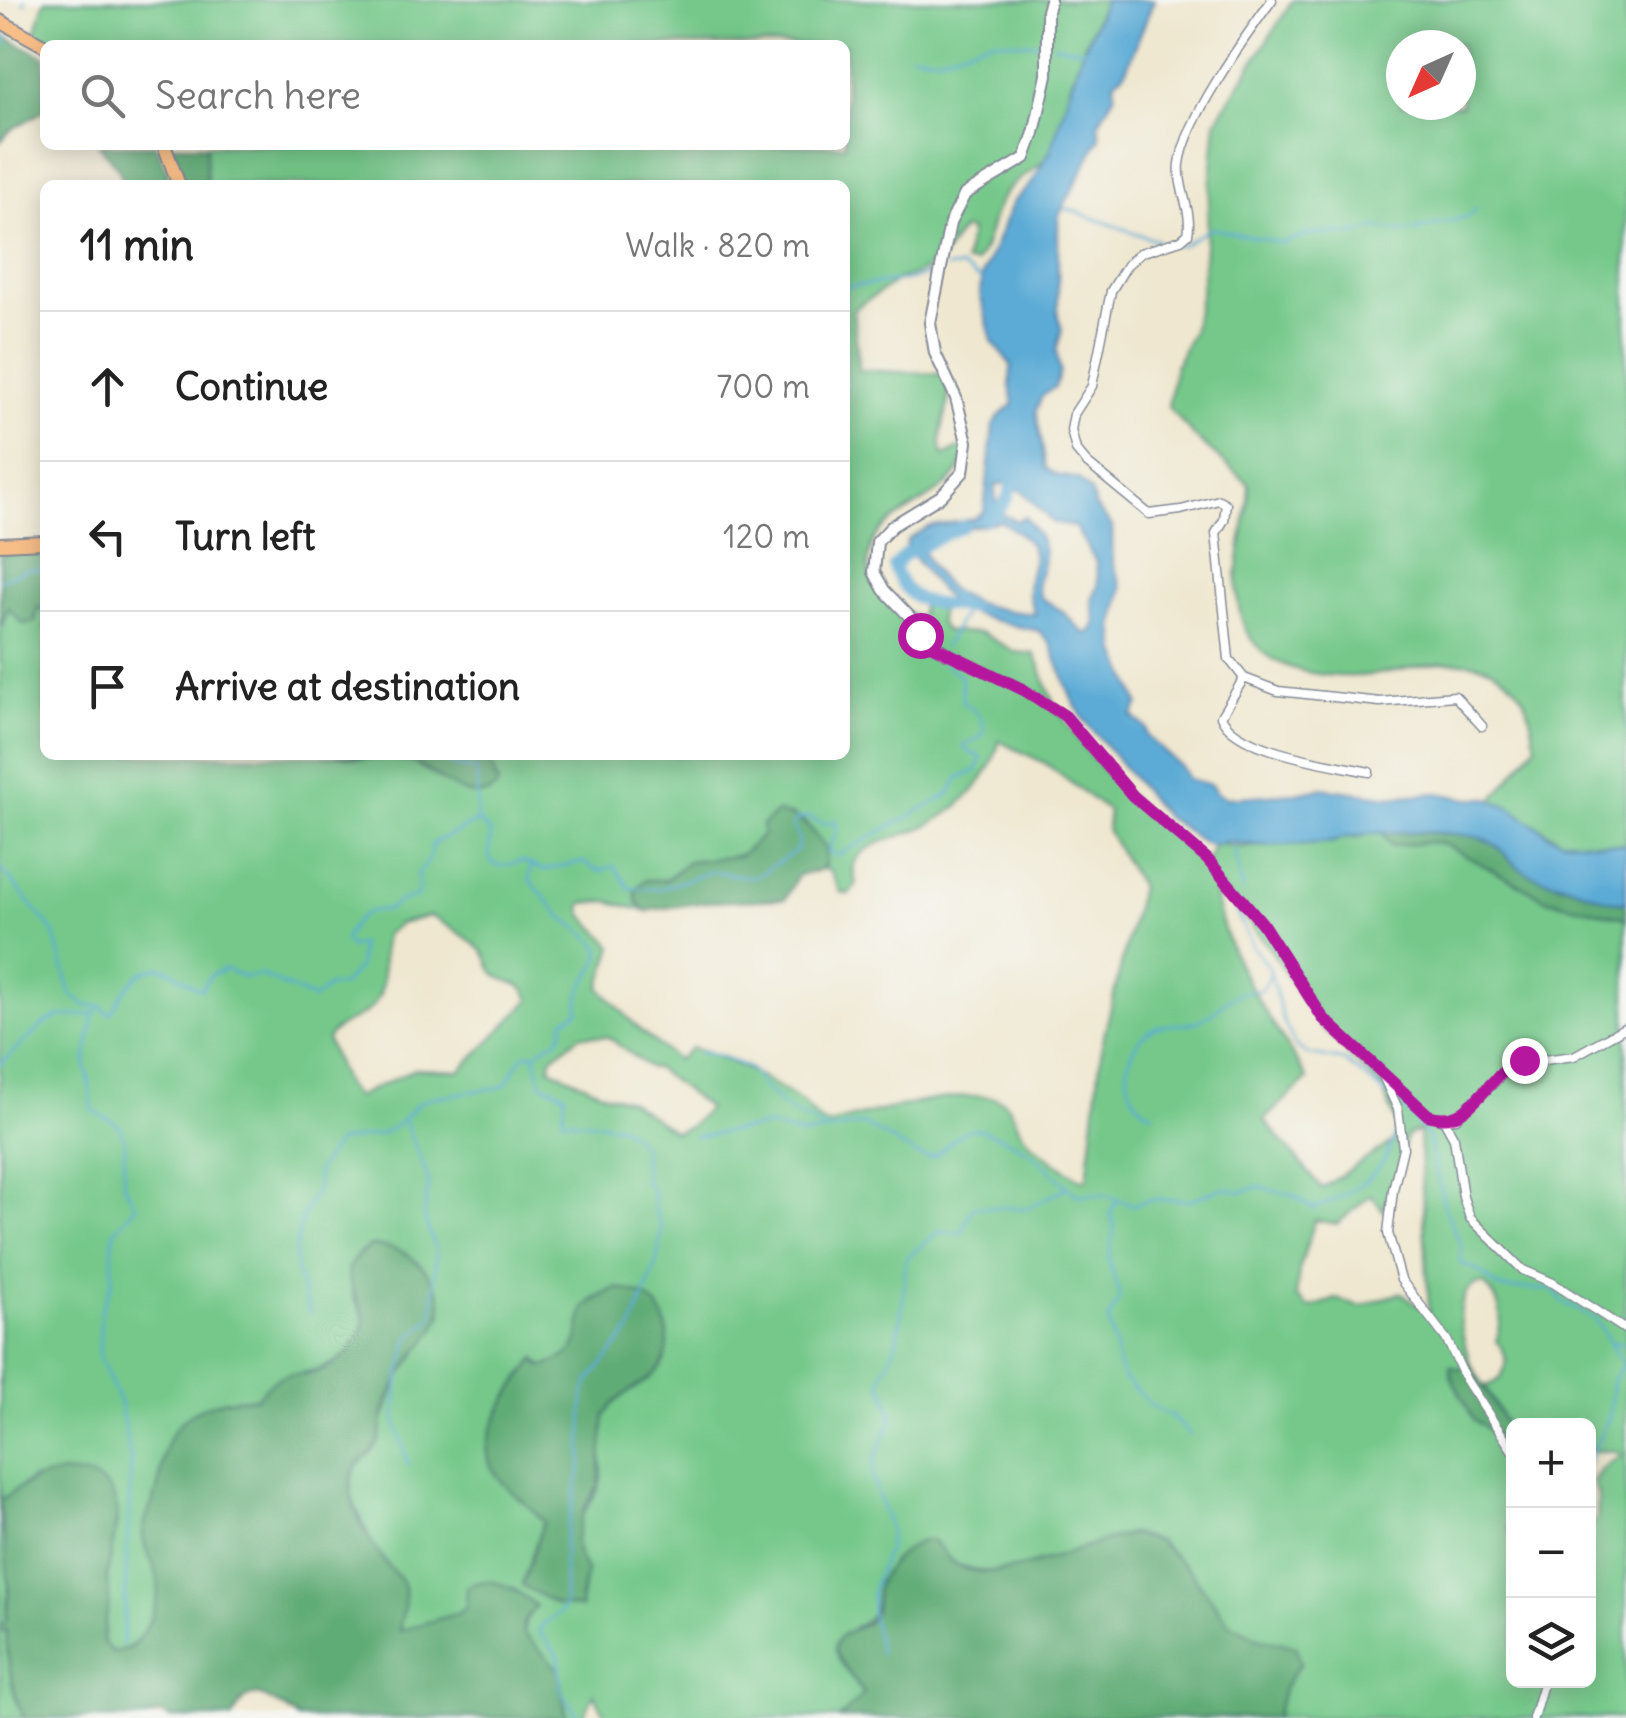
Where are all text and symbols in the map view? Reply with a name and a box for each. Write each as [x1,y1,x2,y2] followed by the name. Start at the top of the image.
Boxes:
[1386,30,1476,120] north arrow
[40,40,850,150] search box
[75,68,130,123] icon: search
[155,72,361,119] text: Search here
[80,219,194,271] text: 11 min
[625,225,810,266] text: Walk · 820 m
[80,359,135,414] icon: ahead
[175,363,328,410] text: Continue
[717,366,810,407] text: 700 m
[80,509,135,564] icon: left
[175,513,315,560] text: Turn left
[723,516,810,557] text: 120 m
[898,613,944,659] route start
[80,659,135,714] icon: arrive
[175,663,520,710] text: Arrive at destination
[1502,1038,1548,1084] route end
[1506,1418,1596,1688] map controls
[1506,1418,1596,1508] button: +
[1506,1508,1596,1598] button: −
[1506,1598,1596,1688] button: layers

